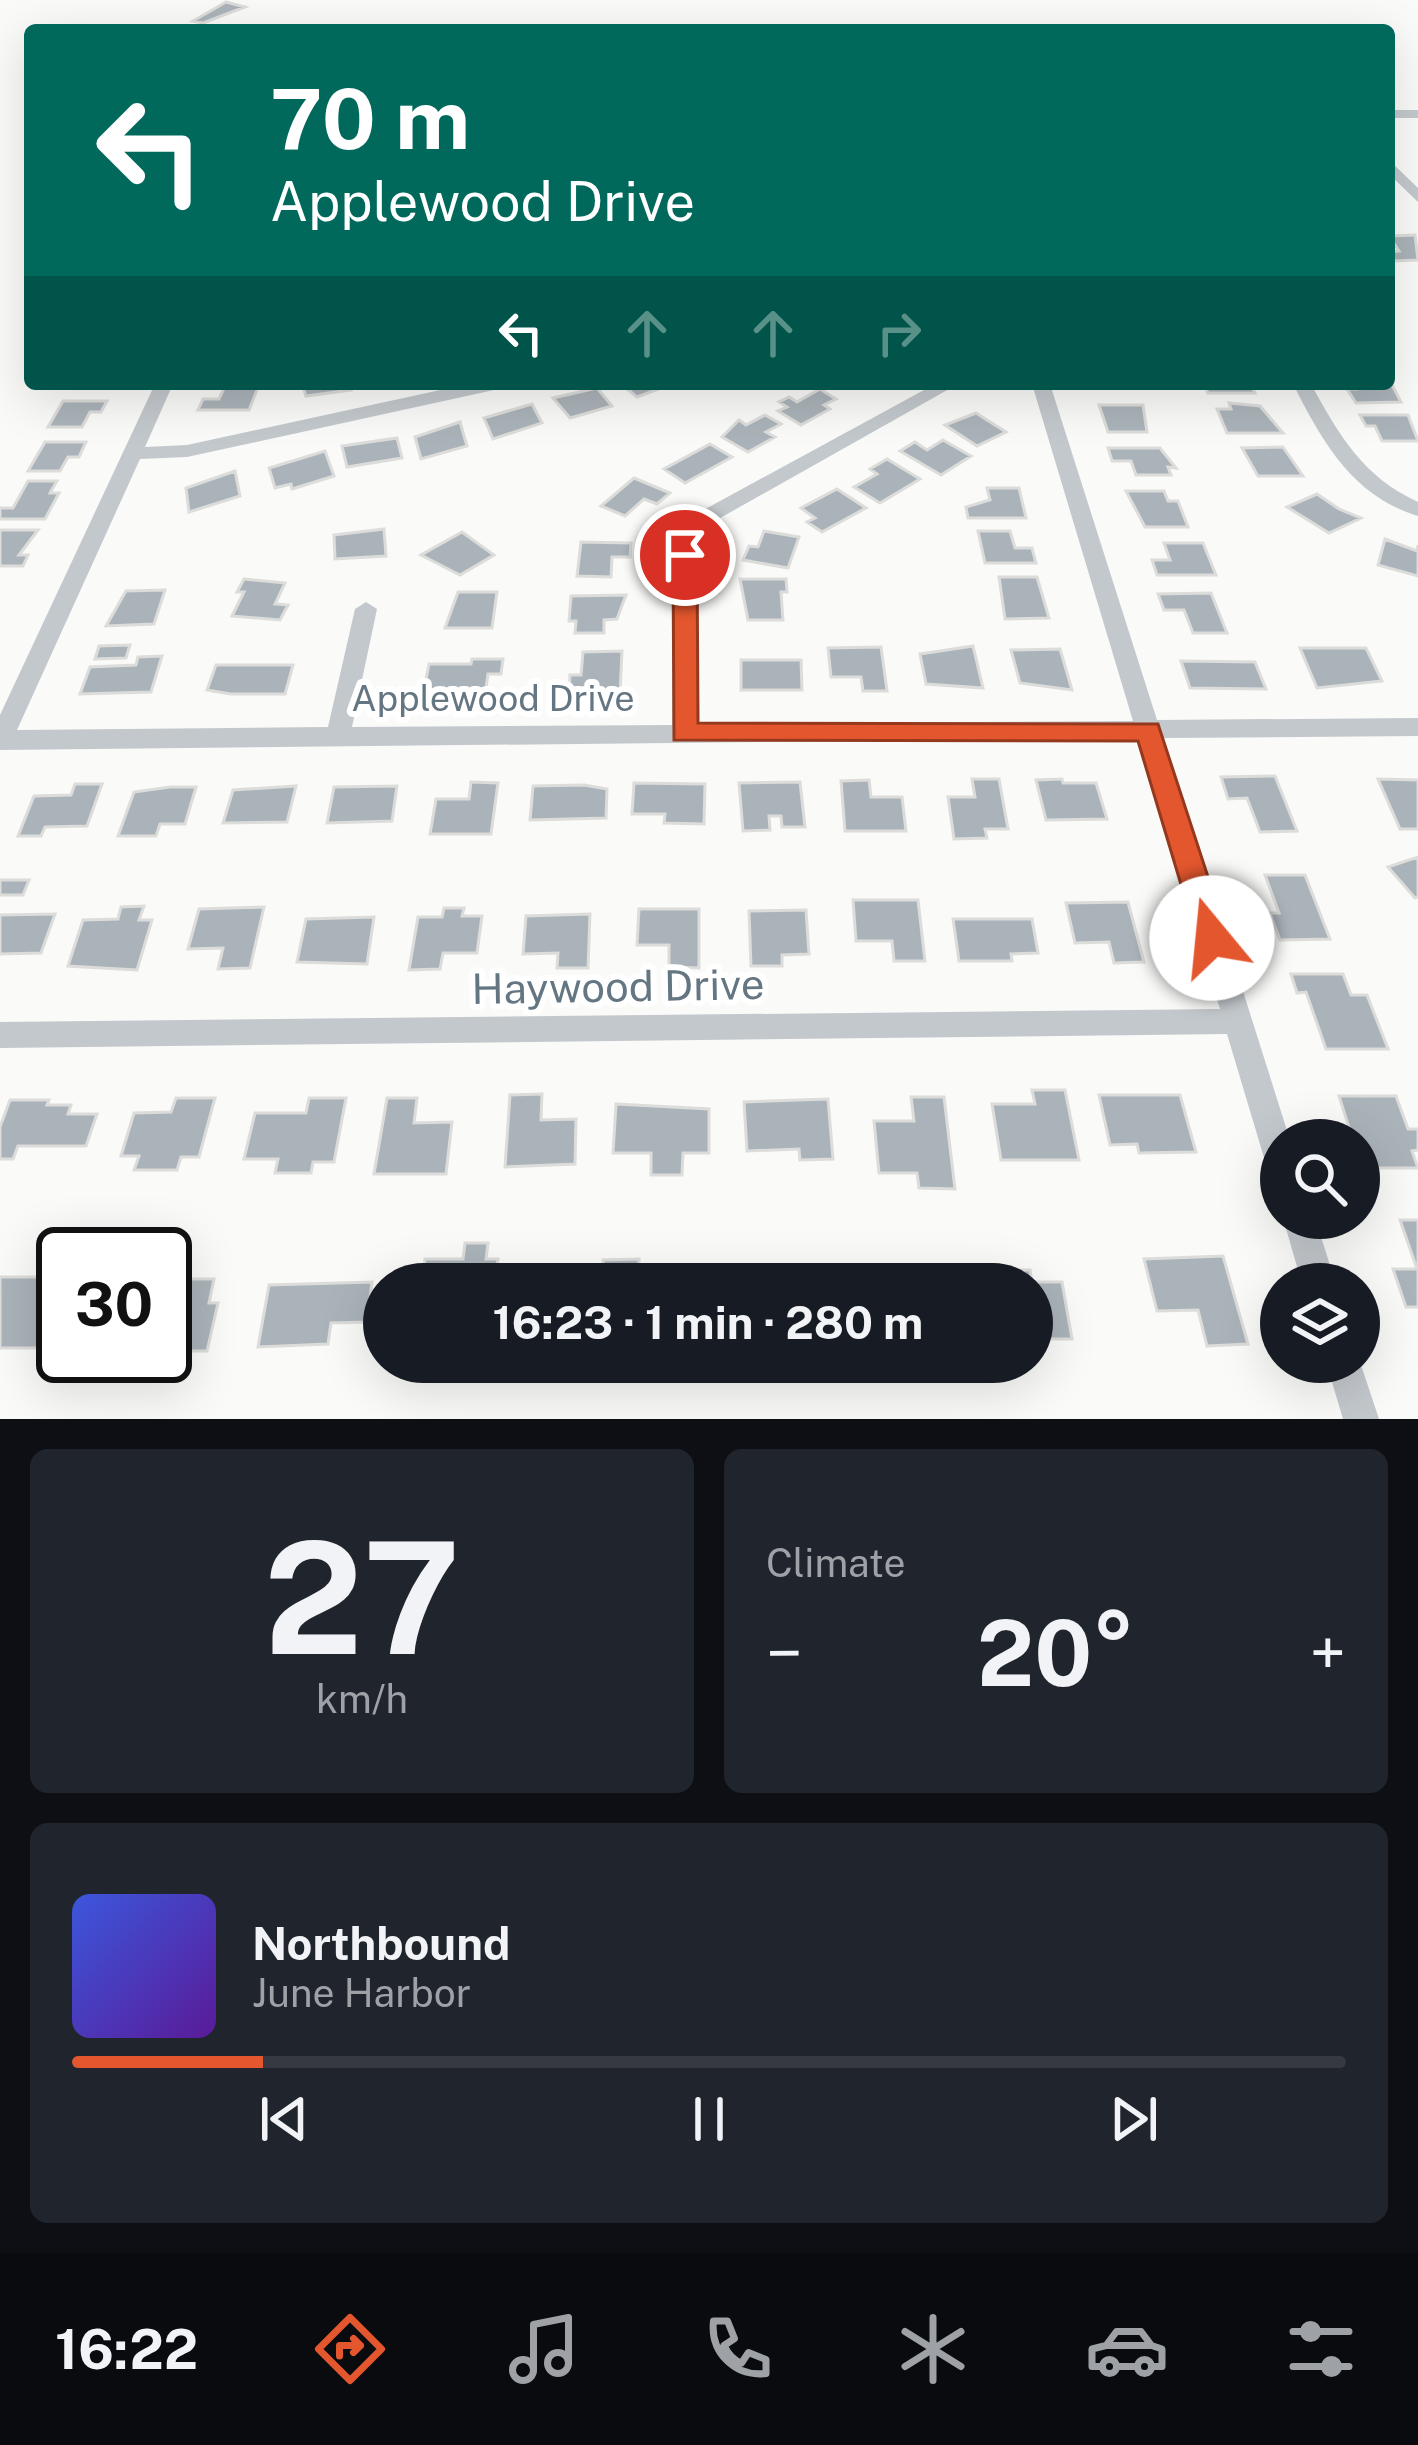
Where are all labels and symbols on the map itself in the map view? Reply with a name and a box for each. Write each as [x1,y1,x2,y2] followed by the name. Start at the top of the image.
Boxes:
[634,504,736,606] pin
[351,677,635,719] street label: Applewood Drive
[1149,875,1275,1001] position arrow
[471,959,765,1013] street label: Haywood Drive
[36,1227,192,1383] speed limit sign: 30

